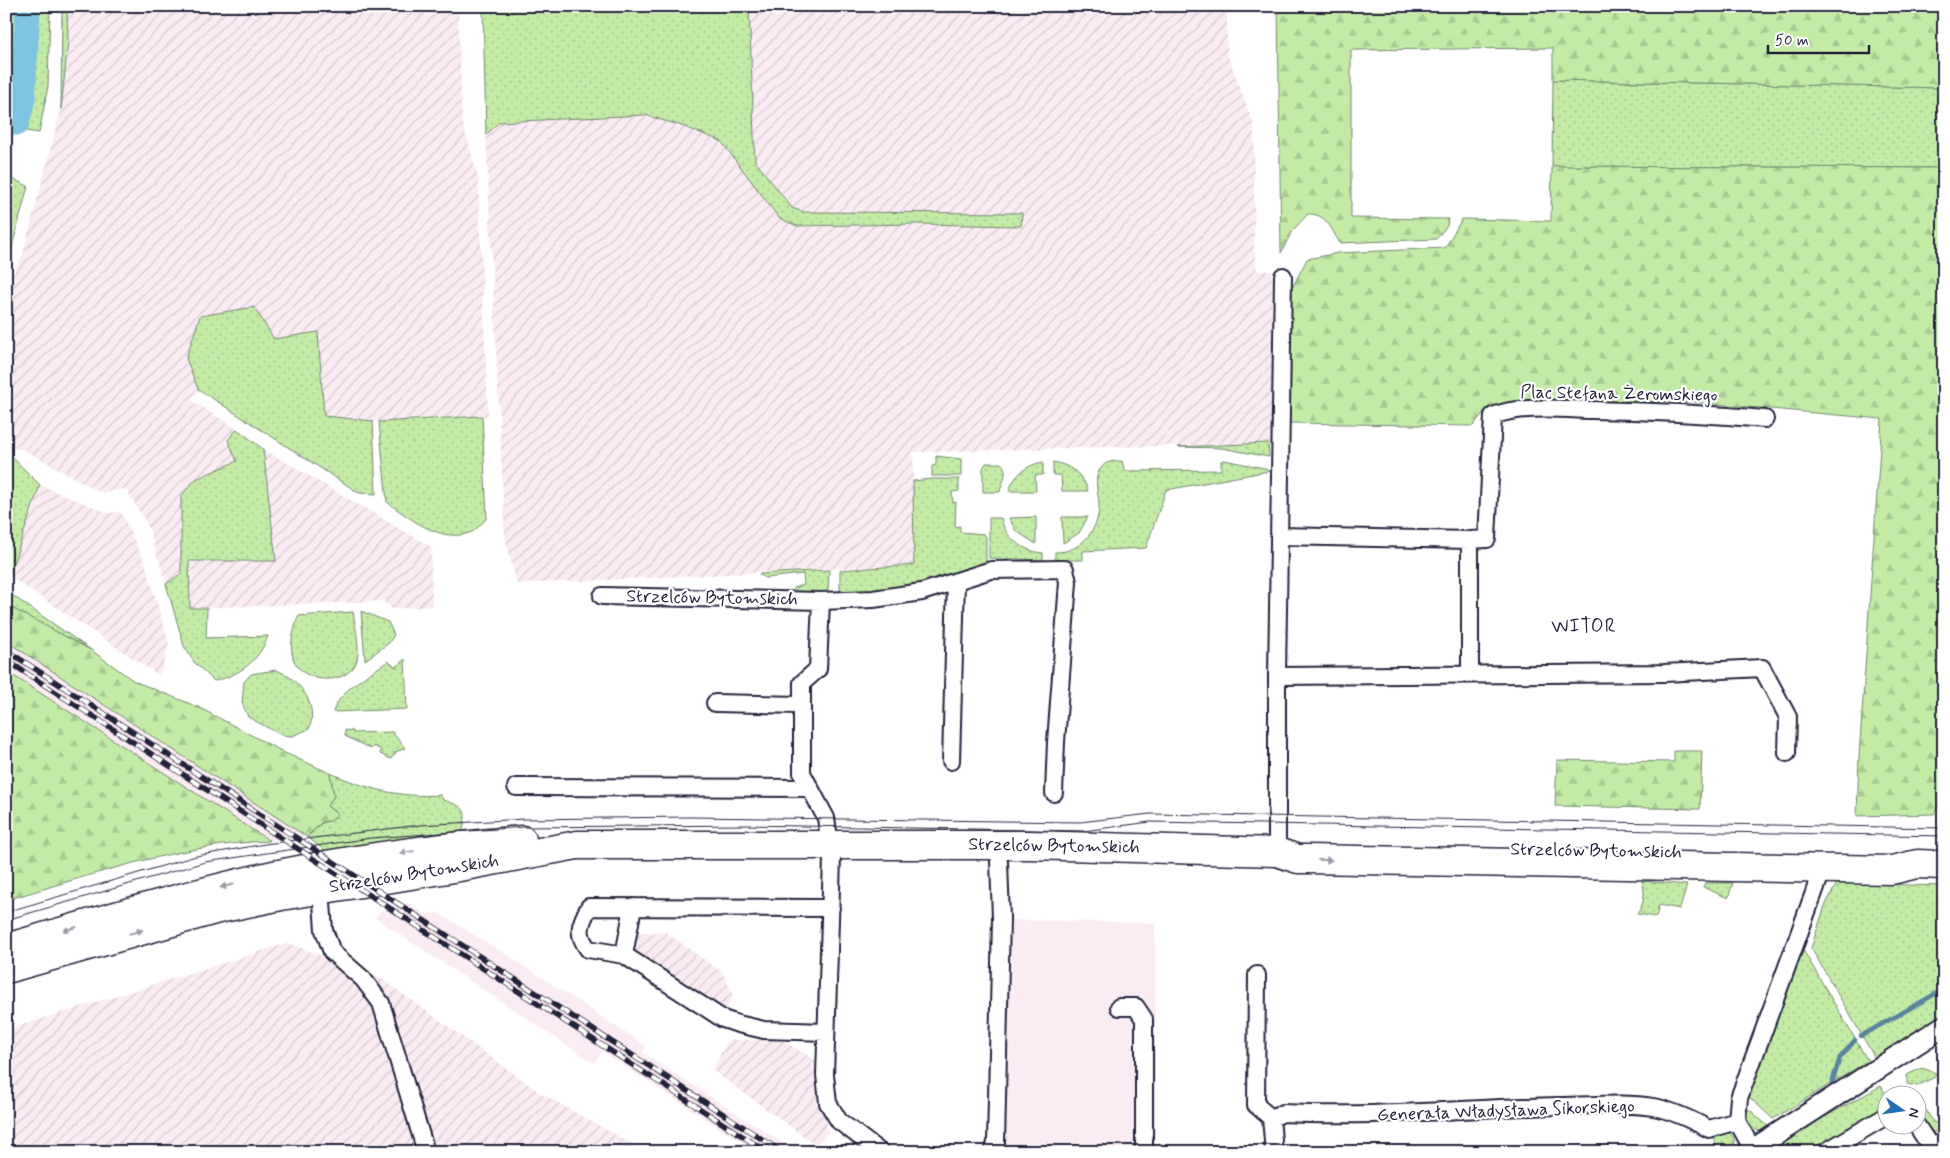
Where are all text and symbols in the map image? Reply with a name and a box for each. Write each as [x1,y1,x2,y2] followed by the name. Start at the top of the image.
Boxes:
[1768,22,1869,54] scale bar
[1775,31,1809,51] text: 50 m
[1520,380,1718,408] street label: Plac Stefana Żeromskiego
[626,585,798,611] street label: Strzelców Bytomskich
[1551,614,1617,639] district label: WITOR
[968,833,1140,859] street label: Strzelców Bytomskich
[1510,838,1682,864] street label: Strzelców Bytomskich
[398,848,414,856] one-way arrow
[327,849,501,899] street label: Strzelców Bytomskich
[1317,856,1333,864] one-way arrow
[220,882,235,890] one-way arrow
[63,926,78,934] one-way arrow
[128,928,143,936] one-way arrow
[1878,1086,1928,1136] north arrow
[1377,1095,1635,1127] street label: Generała Władysława Sikorskiego
[1904,1106,1924,1119] text: N

